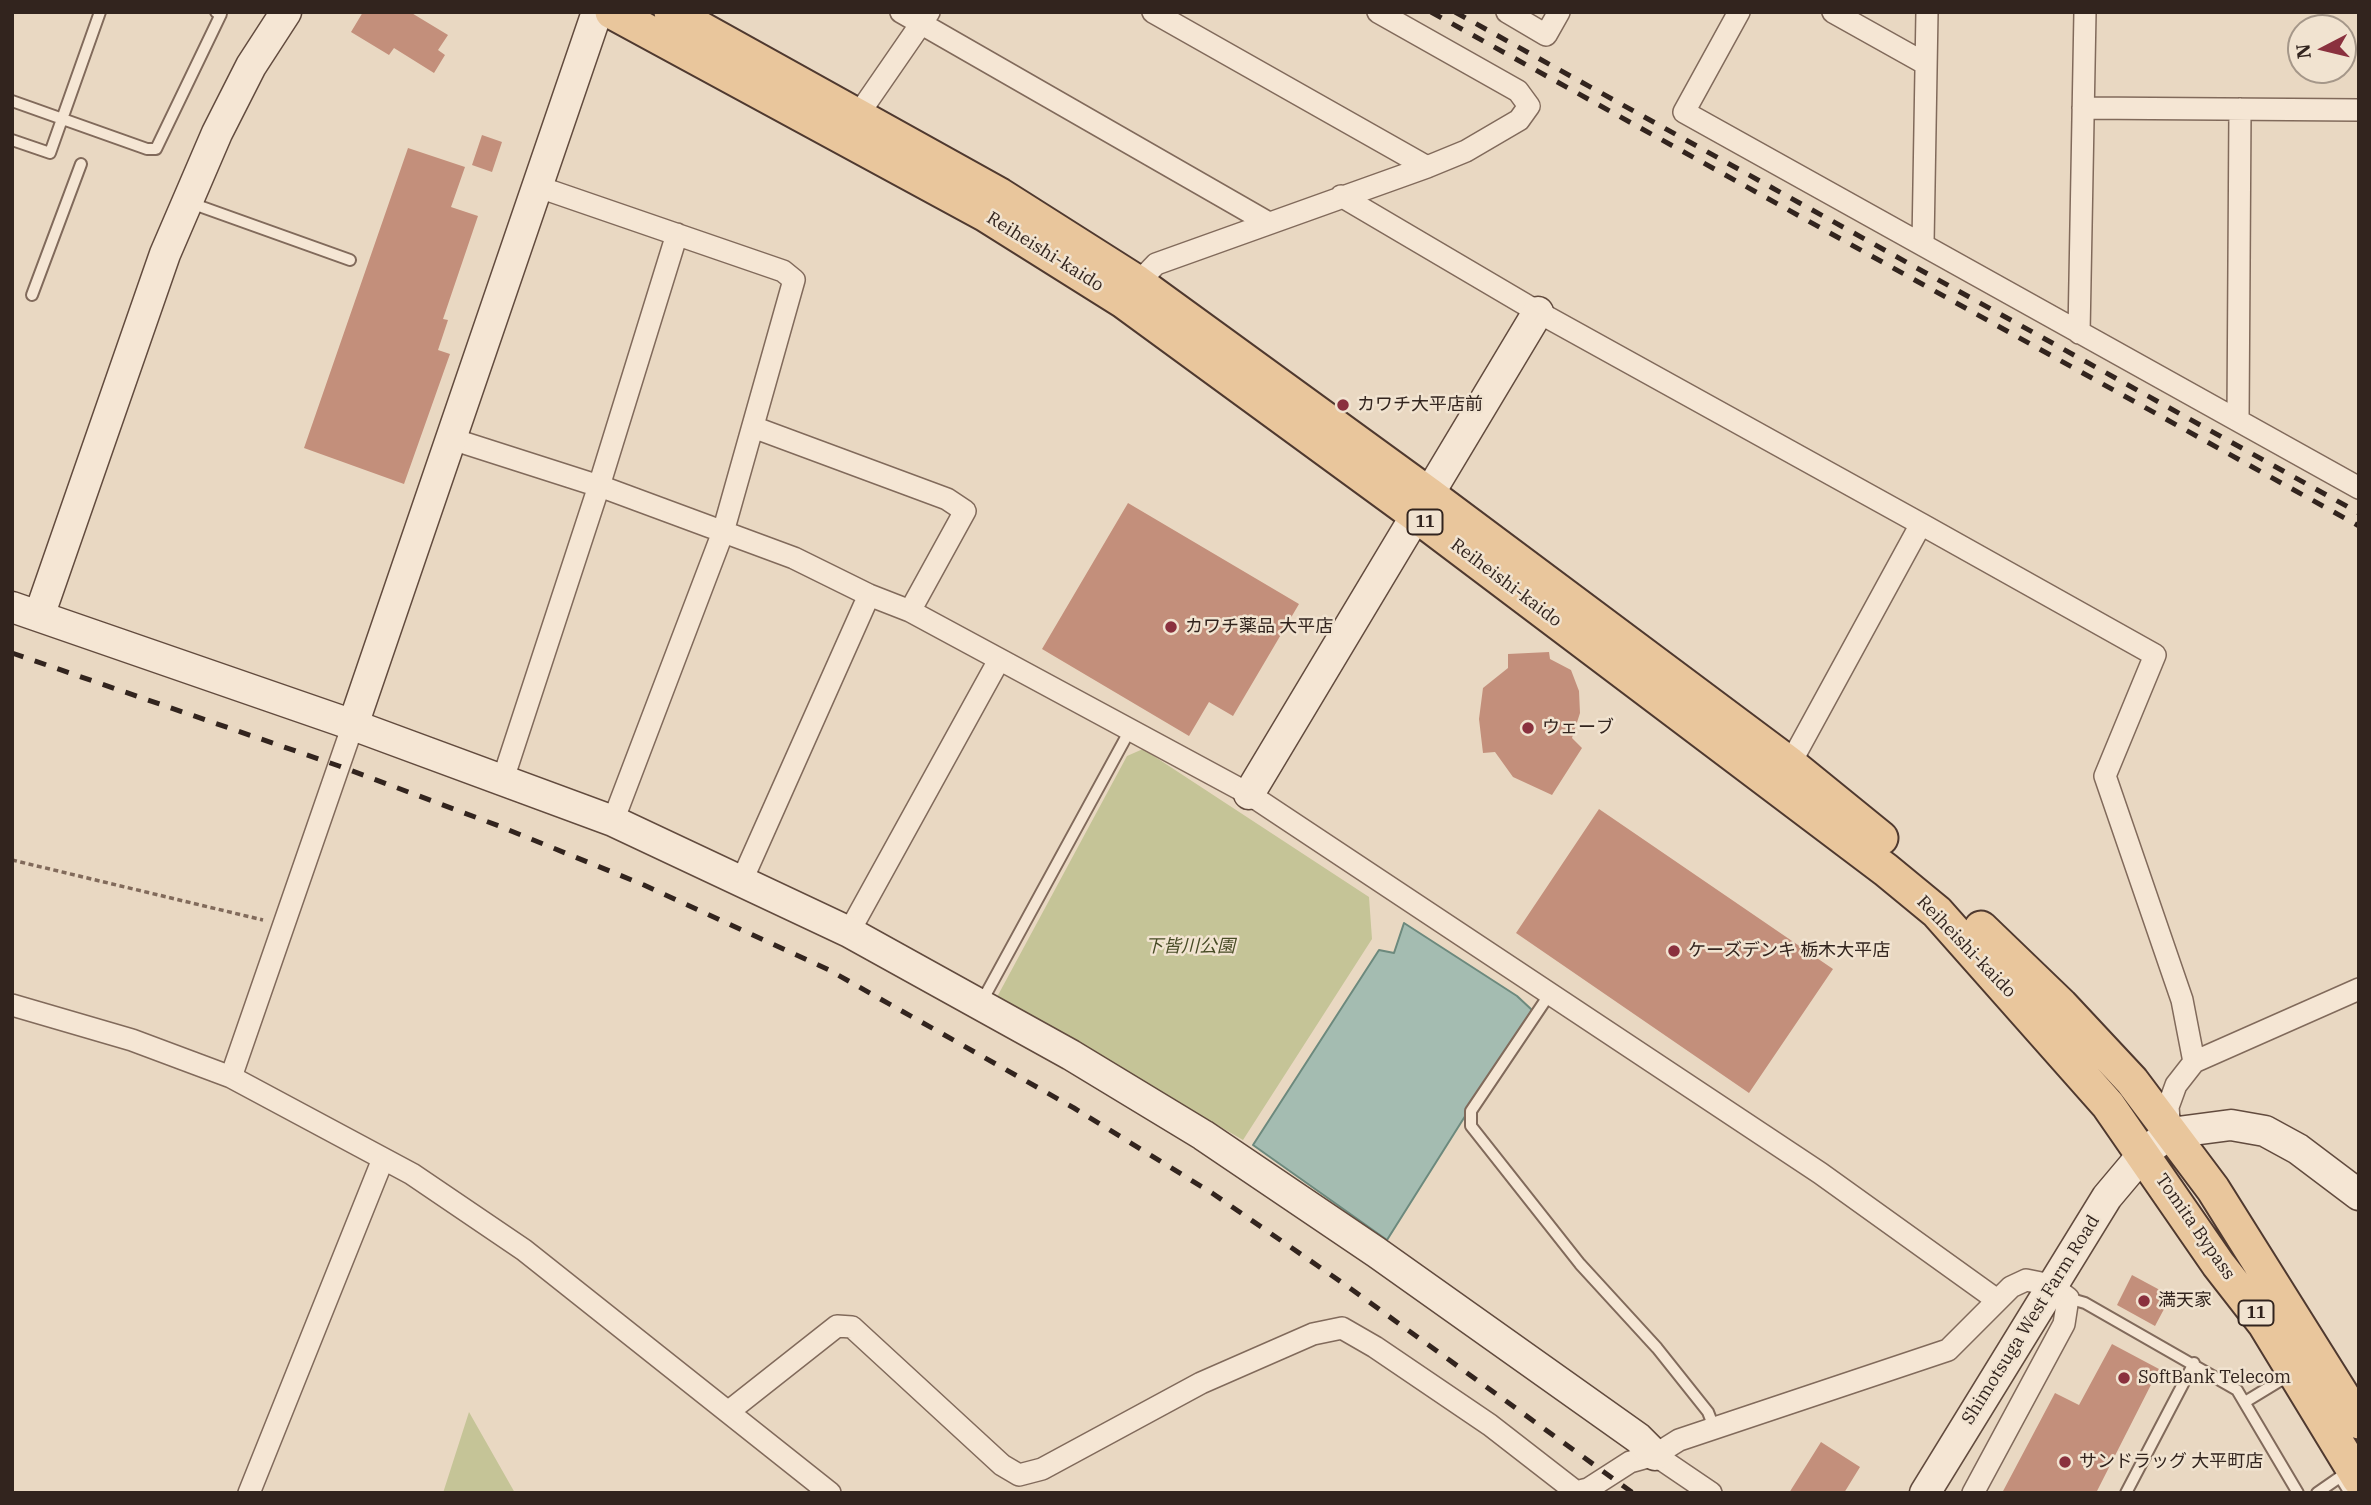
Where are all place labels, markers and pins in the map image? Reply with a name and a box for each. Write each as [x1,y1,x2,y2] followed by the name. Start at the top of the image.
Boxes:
[1357,394,1483,416] place label: カワチ大平店前
[1335,397,1351,413] marker: カワチ大平店前
[1185,616,1333,638] place label: カワチ薬品 大平店
[1163,619,1179,635] marker: カワチ薬品 大平店
[1542,717,1614,739] place label: ウェーブ
[1520,720,1536,736] marker: ウェーブ
[1688,940,1890,962] place label: ケーズデンキ 栃木大平店
[1666,943,1682,959] marker: ケーズデンキ 栃木大平店
[2158,1290,2212,1312] place label: 満天家
[2136,1293,2152,1309] marker: 満天家
[2138,1367,2291,1389] place label: SoftBank Telecom
[2116,1370,2132,1386] marker: SoftBank Telecom
[2079,1451,2263,1473] place label: サンドラッグ 大平町店
[2057,1454,2073,1470] marker: サンドラッグ 大平町店

